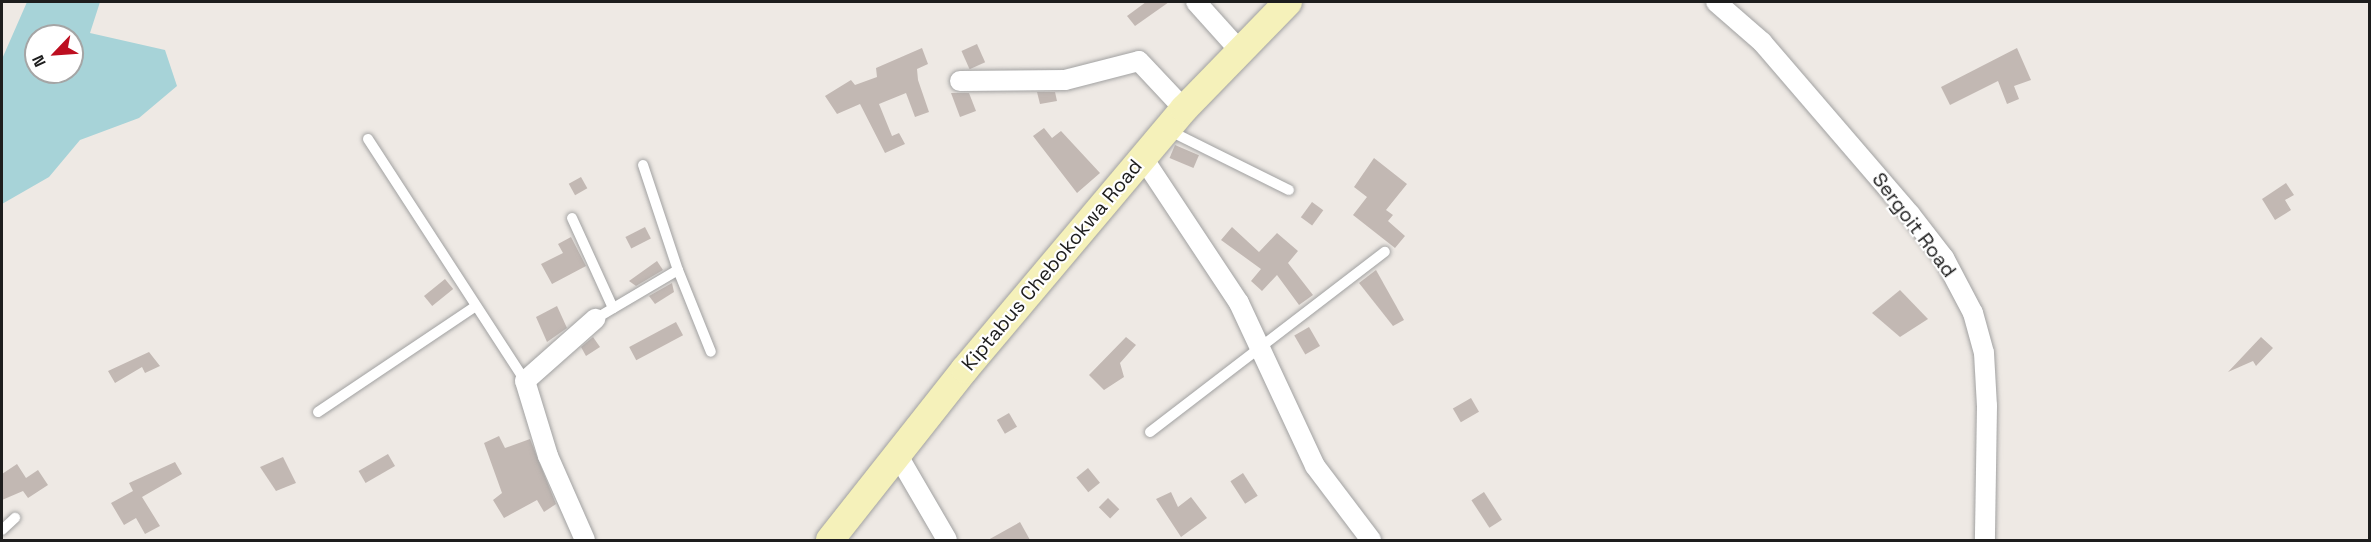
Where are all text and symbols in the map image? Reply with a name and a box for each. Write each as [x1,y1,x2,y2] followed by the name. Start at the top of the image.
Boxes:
[24,24,84,84] north arrow
[27,52,51,70] text: N
[957,155,1147,375] street label: Kiptabus Chebokokwa Road
[1867,168,1961,282] street label: Sergoit Road

